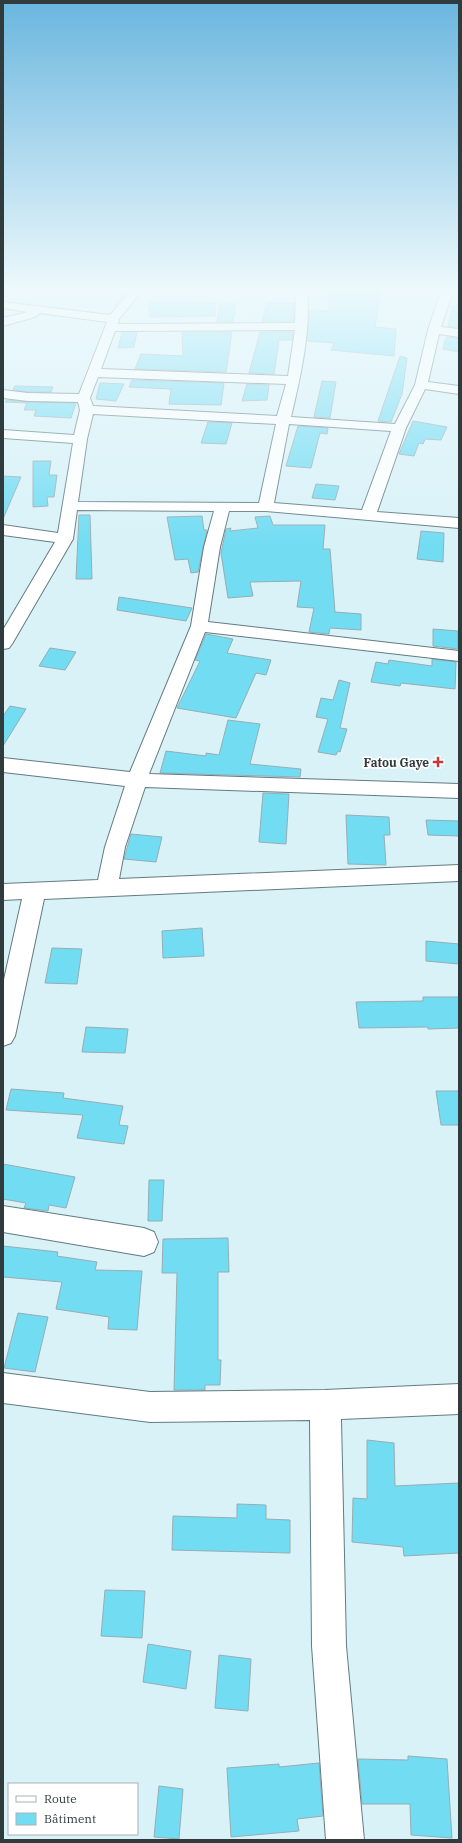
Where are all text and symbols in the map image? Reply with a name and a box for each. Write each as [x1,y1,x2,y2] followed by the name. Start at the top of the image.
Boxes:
[363,755,429,770] place label: Fatou Gaye
[432,756,444,768] marker: Fatou Gaye
[8,1783,138,1835] legend
[44,1791,77,1806] text: Route
[44,1811,96,1826] text: Bâtiment

